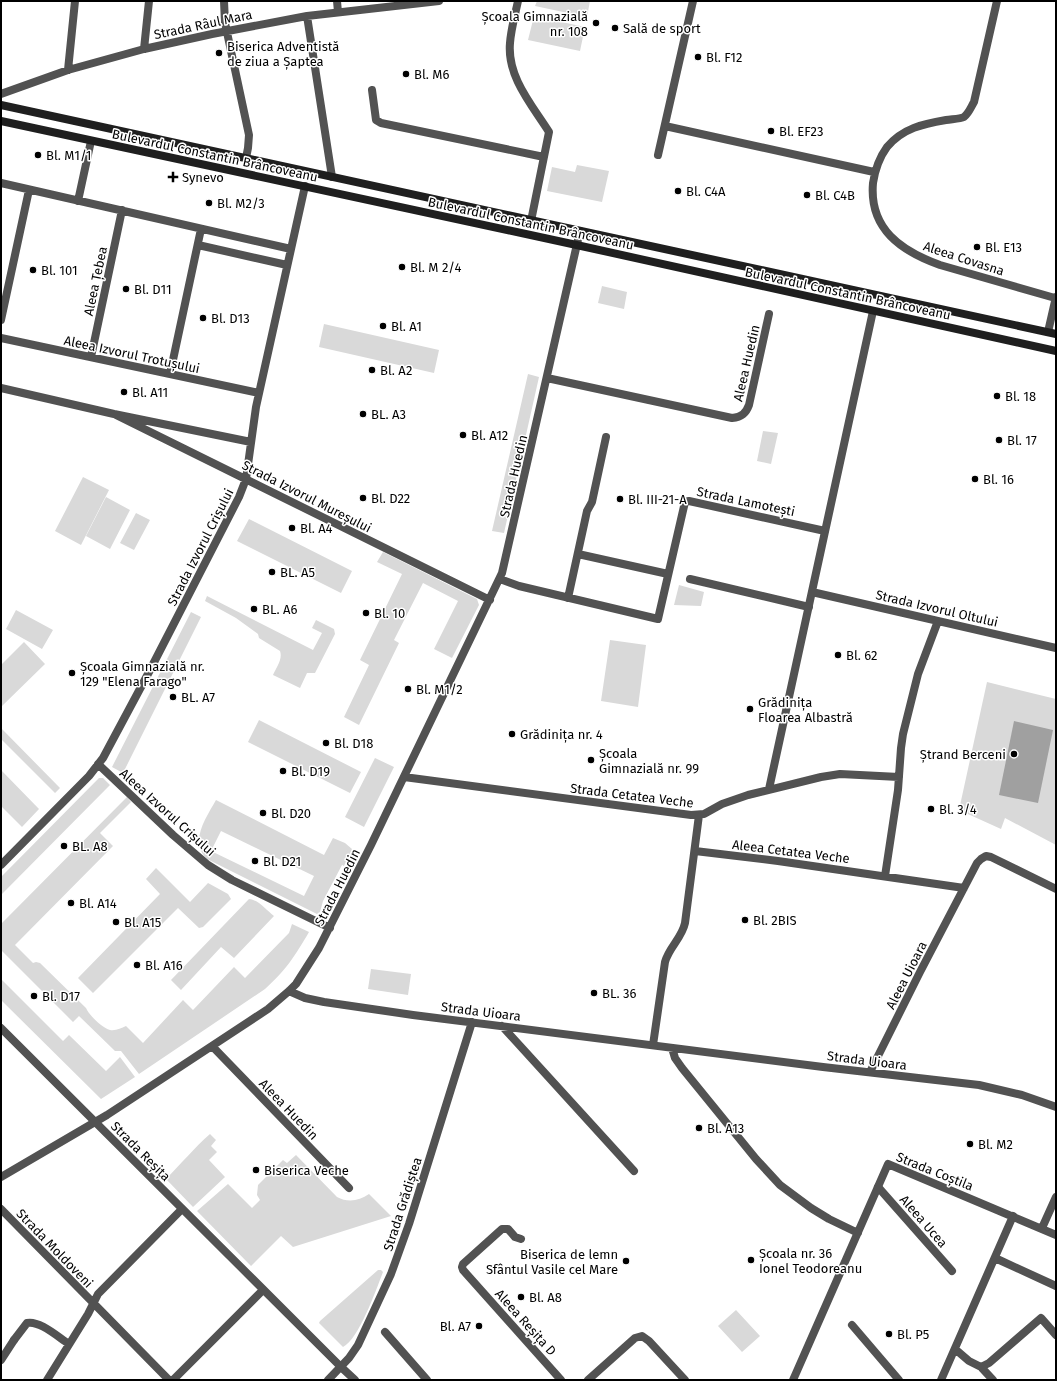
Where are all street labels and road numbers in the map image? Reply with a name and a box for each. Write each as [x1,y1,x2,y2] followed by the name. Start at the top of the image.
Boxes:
[153,7,254,42] street label: Strada Râul Mara
[111,126,319,185] street label: Bulevardul Constantin Brâncoveanu
[427,194,635,253] street label: Bulevardul Constantin Brâncoveanu
[921,238,1006,279] street label: Aleea Covasna
[81,245,111,317] street label: Aleea Țebea
[744,264,952,323] street label: Bulevardul Constantin Brâncoveanu
[730,323,763,403] street label: Aleea Huedin
[62,333,201,377] street label: Aleea Izvorul Trotușului
[497,433,530,519] street label: Strada Huedin
[239,457,374,536] street label: Strada Izvorul Mureșului
[695,484,796,520] street label: Strada Lamotești
[164,486,237,609] street label: Strada Izvorul Crișului
[874,587,1000,630] street label: Strada Izvorul Oltului
[116,765,219,860] street label: Aleea Izvorul Crișului
[569,780,695,811] street label: Strada Cetatea Veche
[731,837,851,866] street label: Aleea Cetatea Veche
[312,846,363,928] street label: Strada Huedin
[883,939,930,1012] street label: Aleea Uioara
[440,999,522,1024] street label: Strada Uioara
[826,1048,908,1073] street label: Strada Uioara
[256,1076,321,1143] street label: Aleea Huedin
[107,1119,173,1185] street label: Strada Reșița
[894,1149,975,1195] street label: Strada Coștila
[380,1155,426,1253] street label: Strada Grădiștea
[897,1192,950,1251] street label: Aleea Ucea
[13,1206,96,1291] street label: Strada Moldoveni
[491,1286,559,1359] street label: Aleea Reșița D

